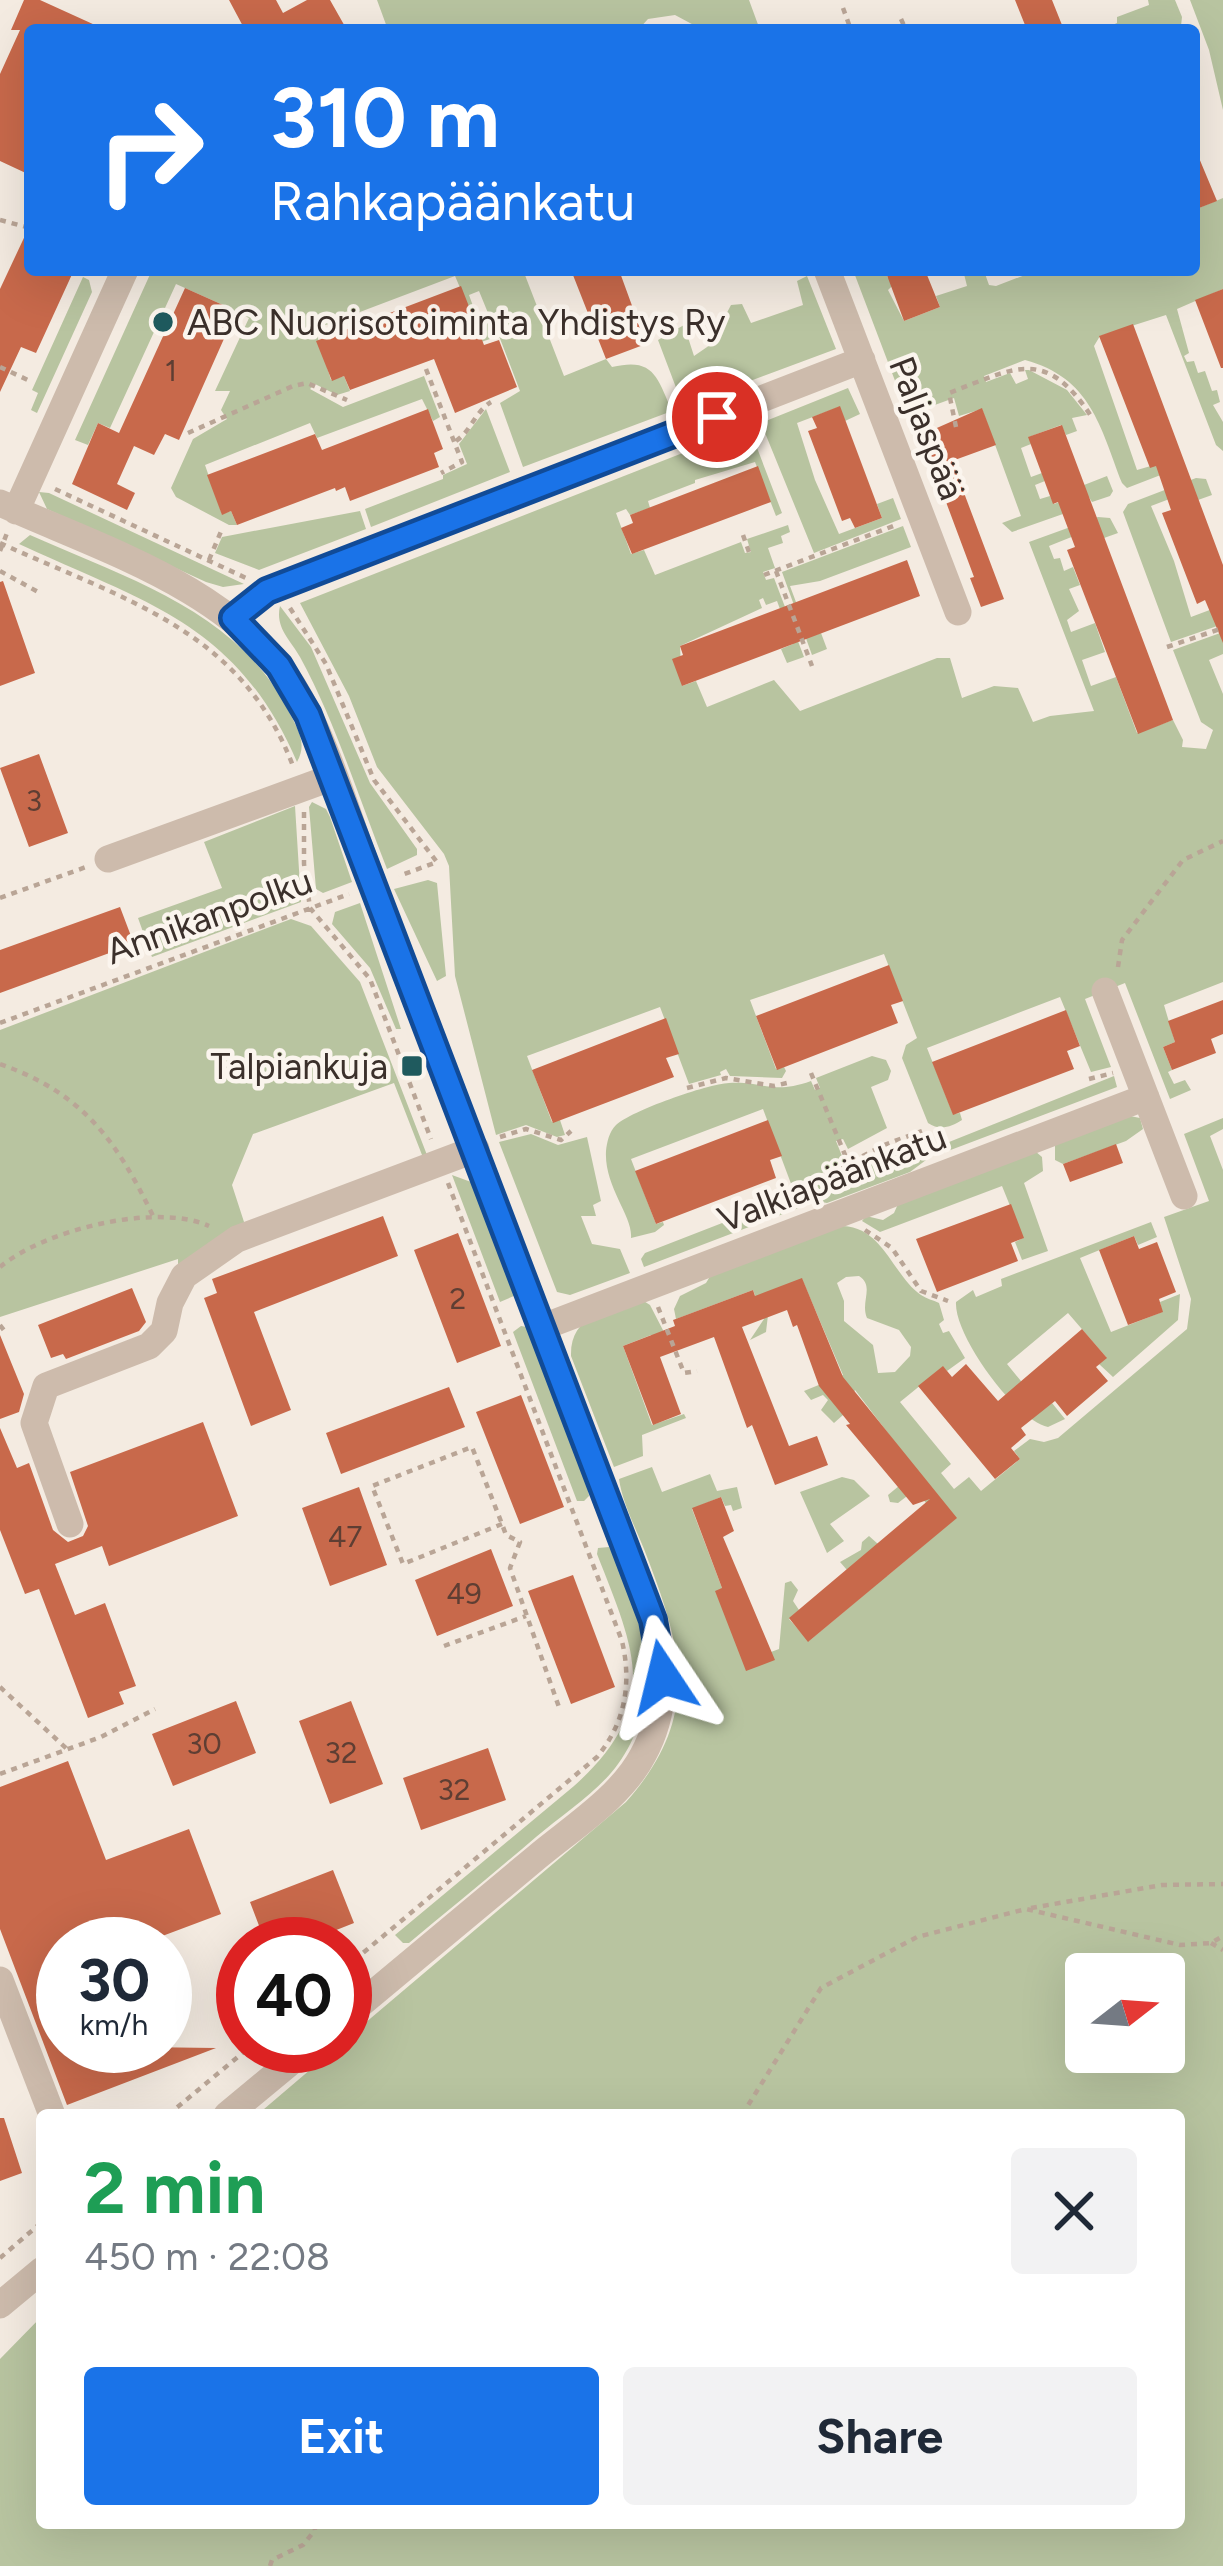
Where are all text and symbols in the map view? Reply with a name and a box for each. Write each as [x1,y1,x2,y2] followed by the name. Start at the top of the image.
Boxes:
[270,67,500,168] text: 310 m
[72,72,228,228] icon: right
[270,169,635,234] text: Rahkapäänkatu
[187,301,725,344] place label: ABC Nuorisotoiminta Yhdistys Ry
[150,309,176,335] marker: ABC Nuorisotoiminta Yhdistys Ry
[880,351,974,505] street label: Paljaspää
[165,352,177,389] house number: 1
[666,366,768,468] pin
[684,384,750,450] icon: arrive
[26,782,42,819] house number: 3
[100,859,318,973] street label: Annikanpolku
[210,1045,388,1088] place label: Talpiankuja
[399,1053,425,1079] marker: Talpiankuja
[712,1115,952,1241] street label: Valkiapäänkatu
[450,1280,466,1317] house number: 2
[328,1518,362,1555] house number: 47
[446,1575,482,1612] house number: 49
[600,1614,726,1740] position arrow
[186,1725,222,1762] house number: 30
[324,1734,358,1771] house number: 32
[437,1771,471,1808] house number: 32
[216,1917,372,2073] speed limit sign: 40
[78,1944,150,2016] text: 30
[1065,1953,1185,2073] north arrow
[1065,1953,1185,2073] map controls
[80,2006,148,2043] text: km/h
[84,2145,265,2231] text: 2 min
[1011,2148,1137,2274] button: close
[84,2233,330,2280] text: 450 m · 22:08
[84,2367,599,2505] button: Exit
[623,2367,1137,2505] button: Share

